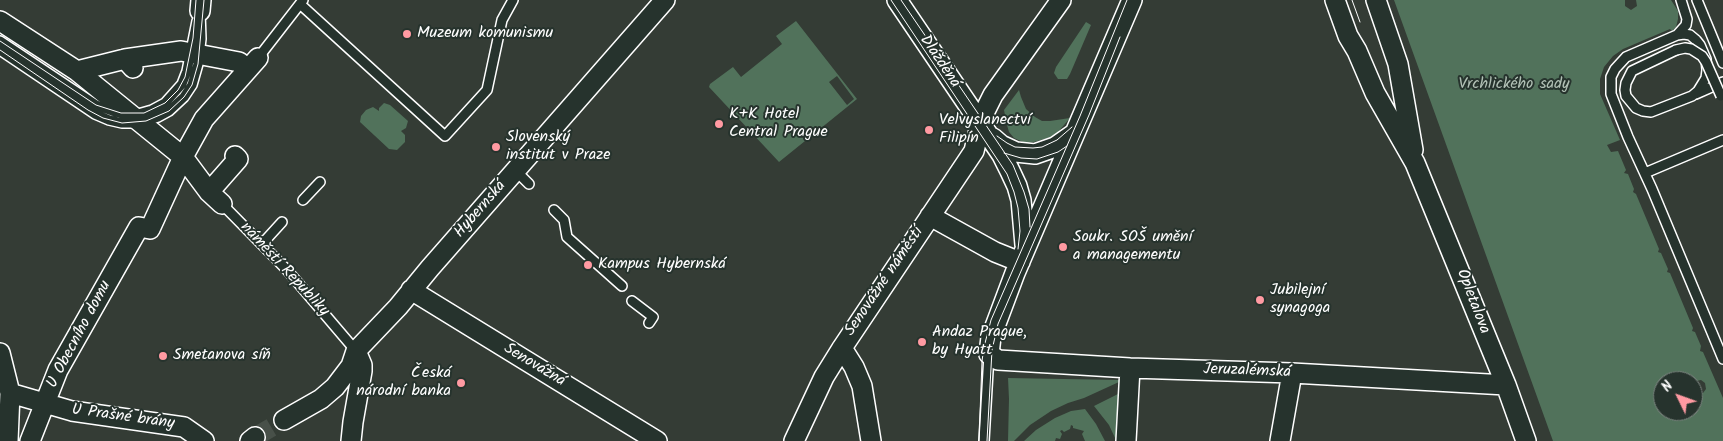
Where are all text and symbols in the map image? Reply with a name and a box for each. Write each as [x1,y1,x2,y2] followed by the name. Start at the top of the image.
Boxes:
[417,24,553,44] place label: Muzeum komunismu
[401,28,413,40] marker: Muzeum komunismu
[914,32,964,92] street label: Dlážděná
[1459,75,1569,95] park label: Vrchlického sady
[729,105,828,143] place label: K+K Hotel Central Prague
[939,111,1031,149] place label: Velvyslanectví Filipín
[713,118,725,130] marker: K+K Hotel Central Prague
[923,124,935,136] marker: Velvyslanectví Filipín
[506,128,611,166] place label: Slovenský institut v Praze
[490,141,502,153] marker: Slovenský institut v Praze
[451,177,511,243] street label: Hybernská
[235,219,333,321] street label: náměstí Republiky
[841,224,929,340] street label: Senovážné náměstí
[1073,228,1192,266] place label: Soukr. SOŠ umění a managementu
[1057,241,1069,253] marker: Soukr. SOŠ umění a managementu
[598,255,726,275] place label: Kampus Hybernská
[582,259,594,271] marker: Kampus Hybernská
[1451,267,1493,337] street label: Opletalova
[44,278,116,392] street label: U Obecního domu
[1270,281,1330,319] place label: Jubilejní synagoga
[1254,294,1266,306] marker: Jubilejní synagoga
[932,323,1027,361] place label: Andaz Prague, by Hyatt
[916,336,928,348] marker: Andaz Prague, by Hyatt
[500,340,568,392] street label: Senovážná
[173,346,271,366] place label: Smetanova síň
[157,350,169,362] marker: Smetanova síň
[1203,361,1291,383] street label: Jeruzalémská
[356,364,451,402] place label: Česká národní banka
[1653,371,1703,421] north arrow
[1656,376,1679,397] text: N
[455,377,467,389] marker: Česká národní banka
[70,401,176,435] street label: U Prašné brány

